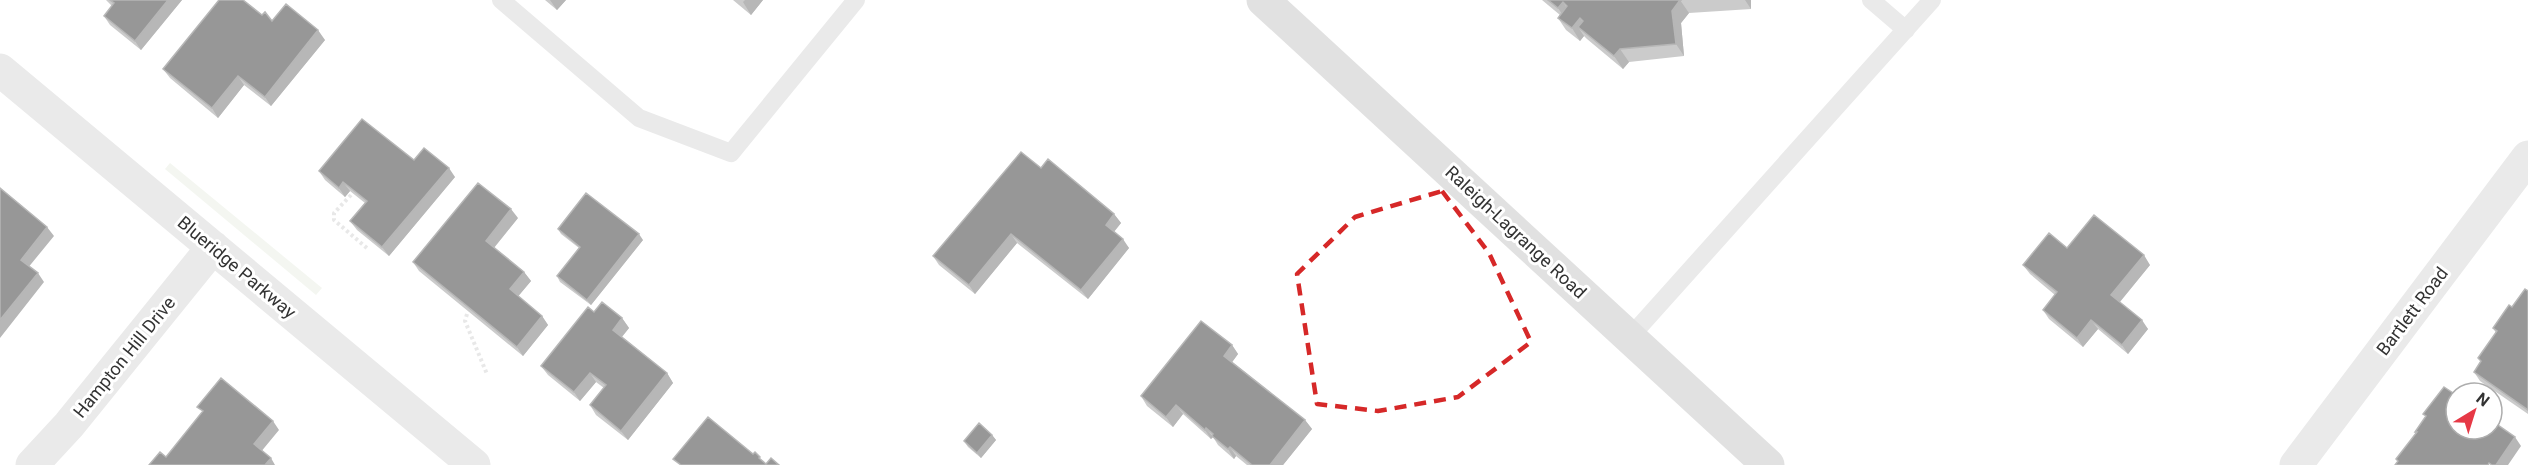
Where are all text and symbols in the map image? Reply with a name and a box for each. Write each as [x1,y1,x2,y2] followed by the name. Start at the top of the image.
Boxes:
[1441,161,1591,303] street label: Raleigh-Lagrange Road
[174,211,301,323] street label: Blueridge Parkway
[2372,263,2452,359] street label: Bartlett Road
[69,292,179,422] street label: Hampton Hill Drive
[2444,381,2504,441] north arrow
[2473,389,2493,411] text: N

